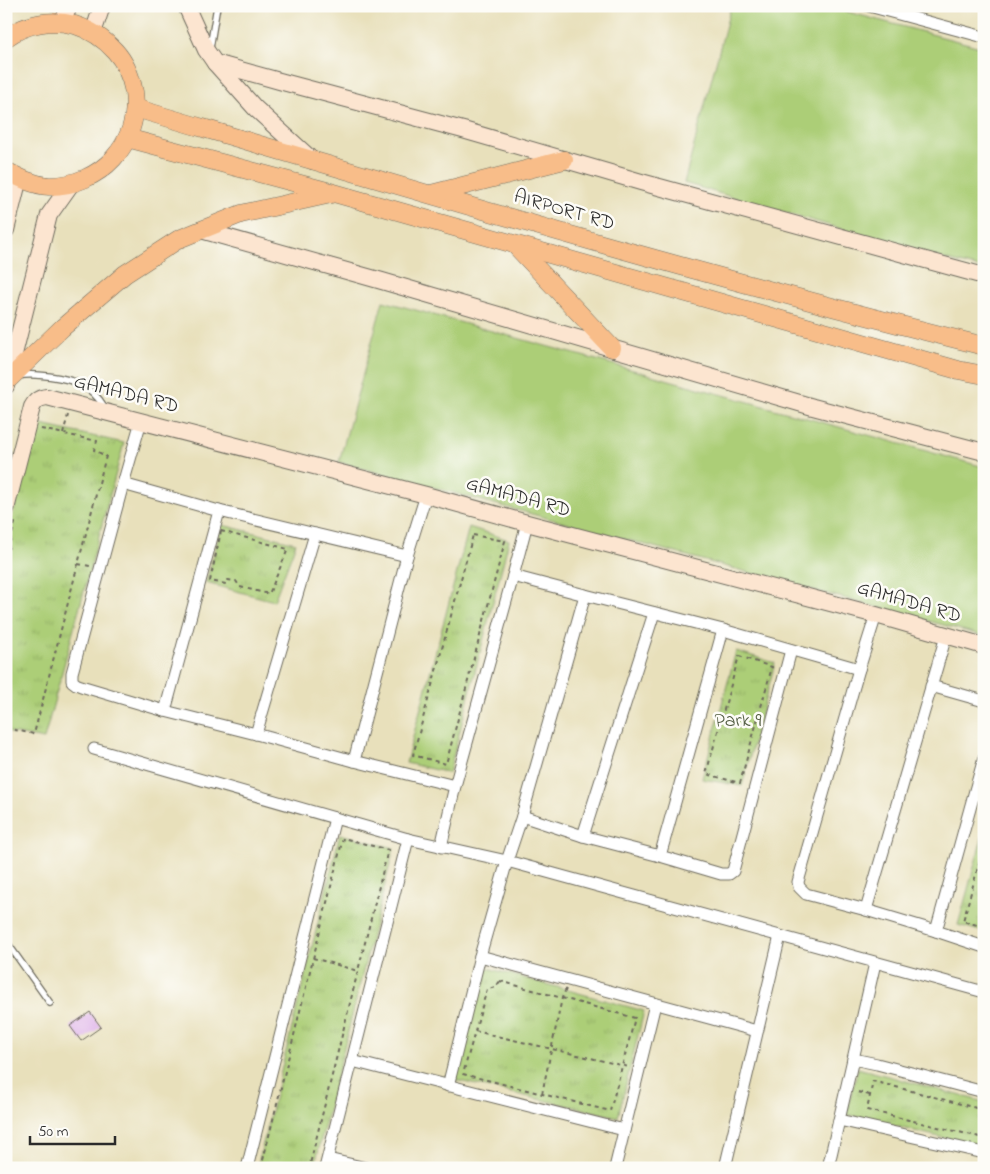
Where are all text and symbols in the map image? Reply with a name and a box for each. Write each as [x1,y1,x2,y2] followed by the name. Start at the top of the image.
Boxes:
[510,183,618,239] street label: AIRPORT RD
[71,368,181,422] street label: GAMADA RD
[463,470,573,526] street label: GAMADA RD
[854,574,964,632] street label: GAMADA RD
[714,707,762,736] park label: Park 9
[30,1114,115,1146] scale bar
[38,1121,69,1143] text: 50 m

